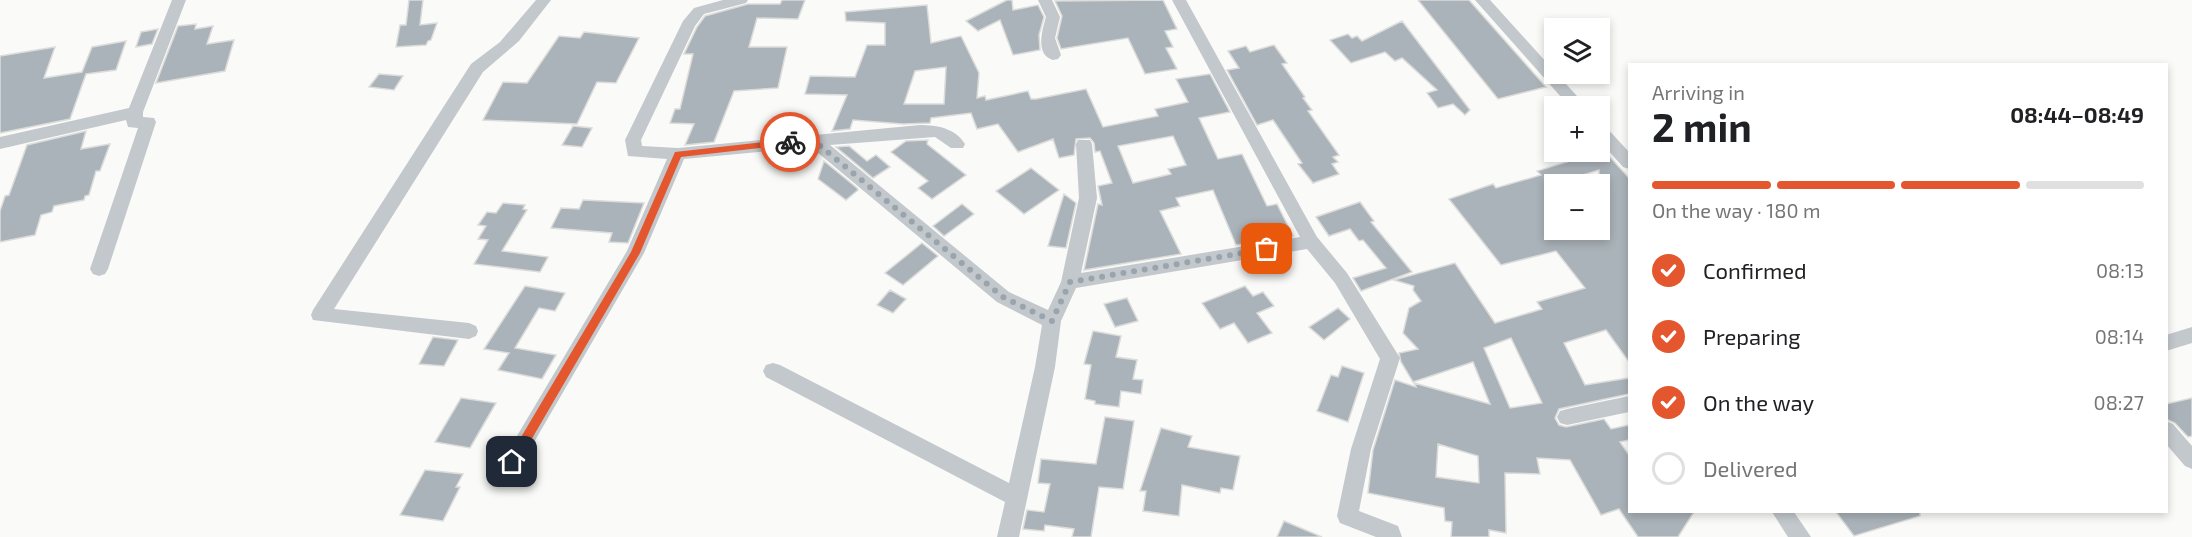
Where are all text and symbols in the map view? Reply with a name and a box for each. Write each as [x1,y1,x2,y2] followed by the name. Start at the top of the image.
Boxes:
[1544,18,1610,240] map controls
[1544,18,1610,84] button: layers
[1652,80,1745,104] text: Arriving in
[1544,96,1610,162] button: +
[2010,101,2144,127] text: 08:44–08:49
[1652,103,1752,150] text: 2 min
[760,112,820,172] courier
[774,126,807,159] icon: bike
[1544,174,1610,240] button: −
[1652,198,1820,222] text: On the way · 180 m
[1241,223,1292,274] pin
[1250,232,1283,265] icon: bag
[1652,254,1685,287] icon: check
[1703,257,1807,283] text: Confirmed
[2096,258,2144,282] text: 08:13
[1652,320,1685,353] icon: check
[1703,323,1801,349] text: Preparing
[2095,324,2144,348] text: 08:14
[1652,386,1685,419] icon: check
[1703,389,1814,415] text: On the way
[2094,390,2144,414] text: 08:27
[486,436,537,487] pin
[495,445,528,478] icon: home
[1703,455,1798,481] text: Delivered

